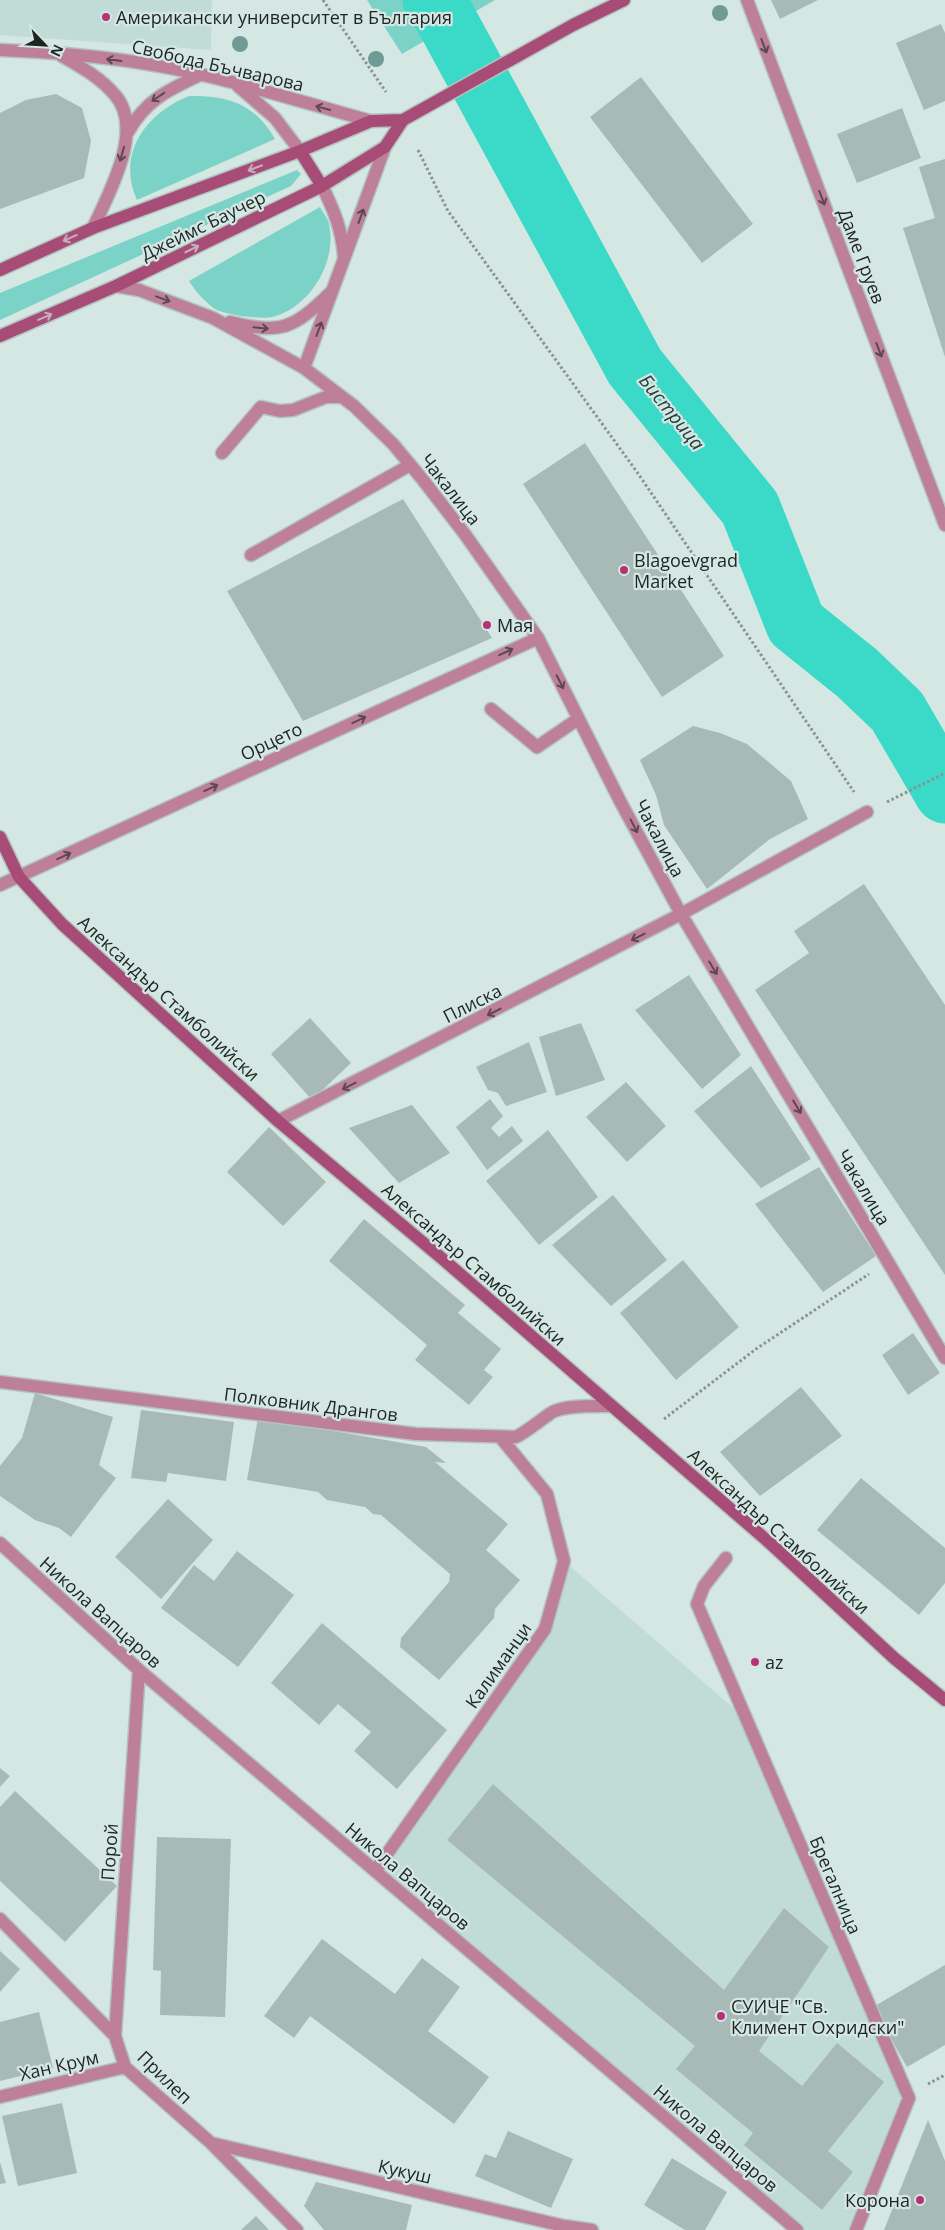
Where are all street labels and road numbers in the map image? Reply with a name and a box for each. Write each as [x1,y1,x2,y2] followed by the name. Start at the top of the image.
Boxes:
[130,34,306,96] street label: Свобода Бъчварова
[137,184,269,266] street label: Джеймс Баучер
[833,205,891,307] street label: Даме Груев
[415,448,487,530] street label: Чакалица
[236,716,306,766] street label: Орцето
[629,795,691,881] street label: Чакалица
[73,910,265,1086] street label: Александър Стамболийски
[439,978,505,1028] street label: Плиска
[832,1144,896,1230] street label: Чакалица
[377,1177,571,1351] street label: Александър Стамболийски
[223,1381,399,1427] street label: Полковник Дрангов
[683,1443,875,1619] street label: Александър Стамболийски
[35,1551,167,1673] street label: Никола Вапцаров
[459,1617,537,1713] street label: Калиманци
[341,1817,475,1935] street label: Никола Вапцаров
[95,1823,123,1881] street label: Порой
[805,1832,867,1938] street label: Брегалница
[17,2044,101,2086] street label: Хан Крум
[133,2045,197,2109] street label: Прилеп
[649,2079,783,2197] street label: Никола Вапцаров
[376,2153,434,2189] street label: Кукуш

